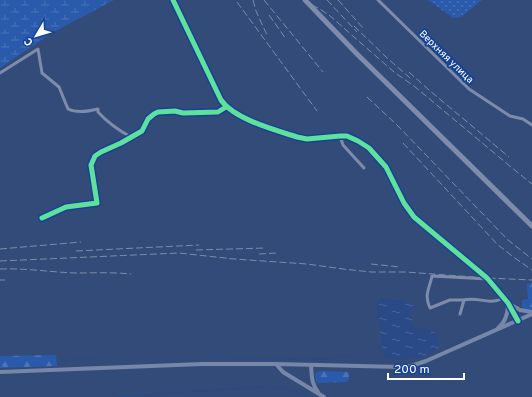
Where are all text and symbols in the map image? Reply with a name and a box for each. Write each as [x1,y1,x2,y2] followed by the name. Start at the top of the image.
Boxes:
[16,16,56,56] north arrow
[416,28,476,86] street label: Верхняя улица
[21,34,37,49] text: С
[388,355,464,381] scale bar
[394,362,430,378] text: 200 m

